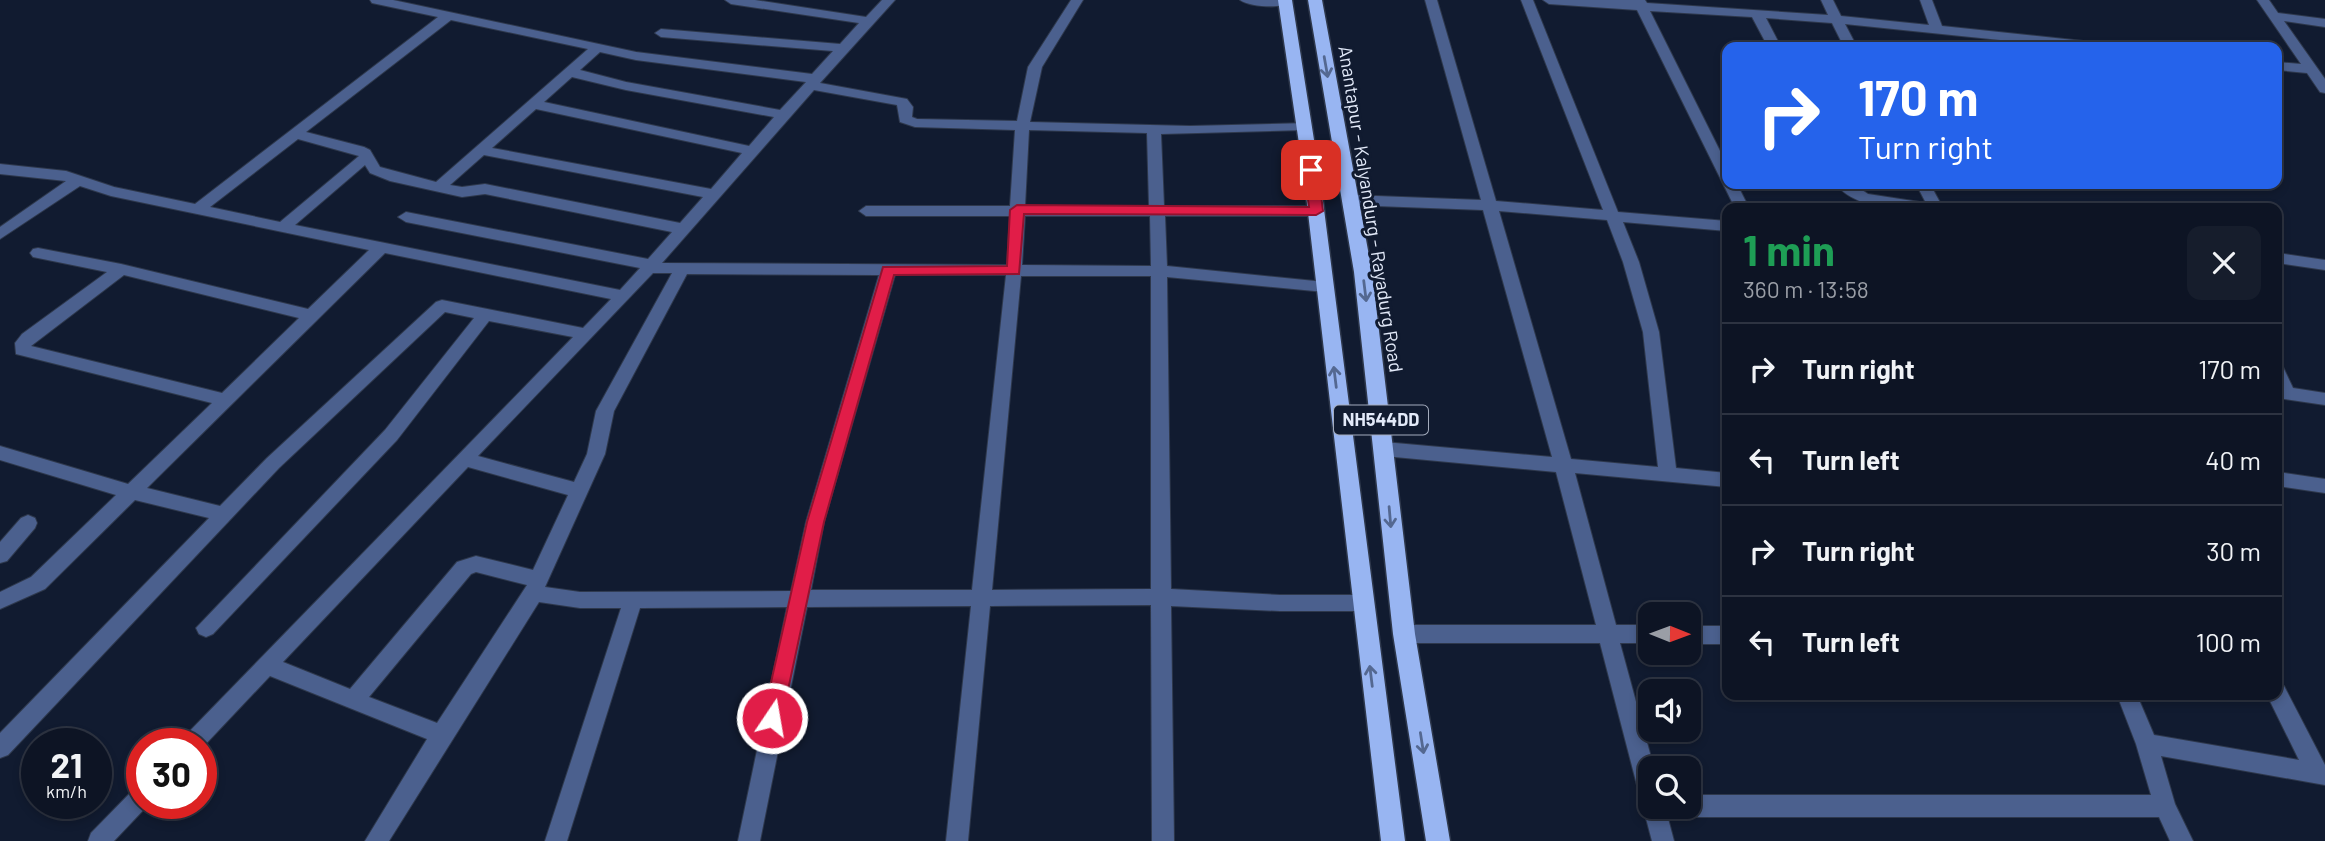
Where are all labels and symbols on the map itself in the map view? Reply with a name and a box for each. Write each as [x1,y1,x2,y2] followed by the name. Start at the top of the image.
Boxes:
[1334,44,1409,374] street label: Anantapur - Kalyandurg - Rayadurg Road
[1320,55,1334,78] one-way arrow
[1281,140,1341,200] pin
[1358,280,1371,302] one-way arrow
[1329,366,1342,389] one-way arrow
[1334,406,1428,434] road number: NH544DD
[1384,506,1397,528] one-way arrow
[1638,602,1701,665] north arrow
[1365,665,1378,688] one-way arrow
[735,681,809,755] position arrow
[126,728,217,819] speed limit sign: 30
[1416,731,1429,754] one-way arrow

